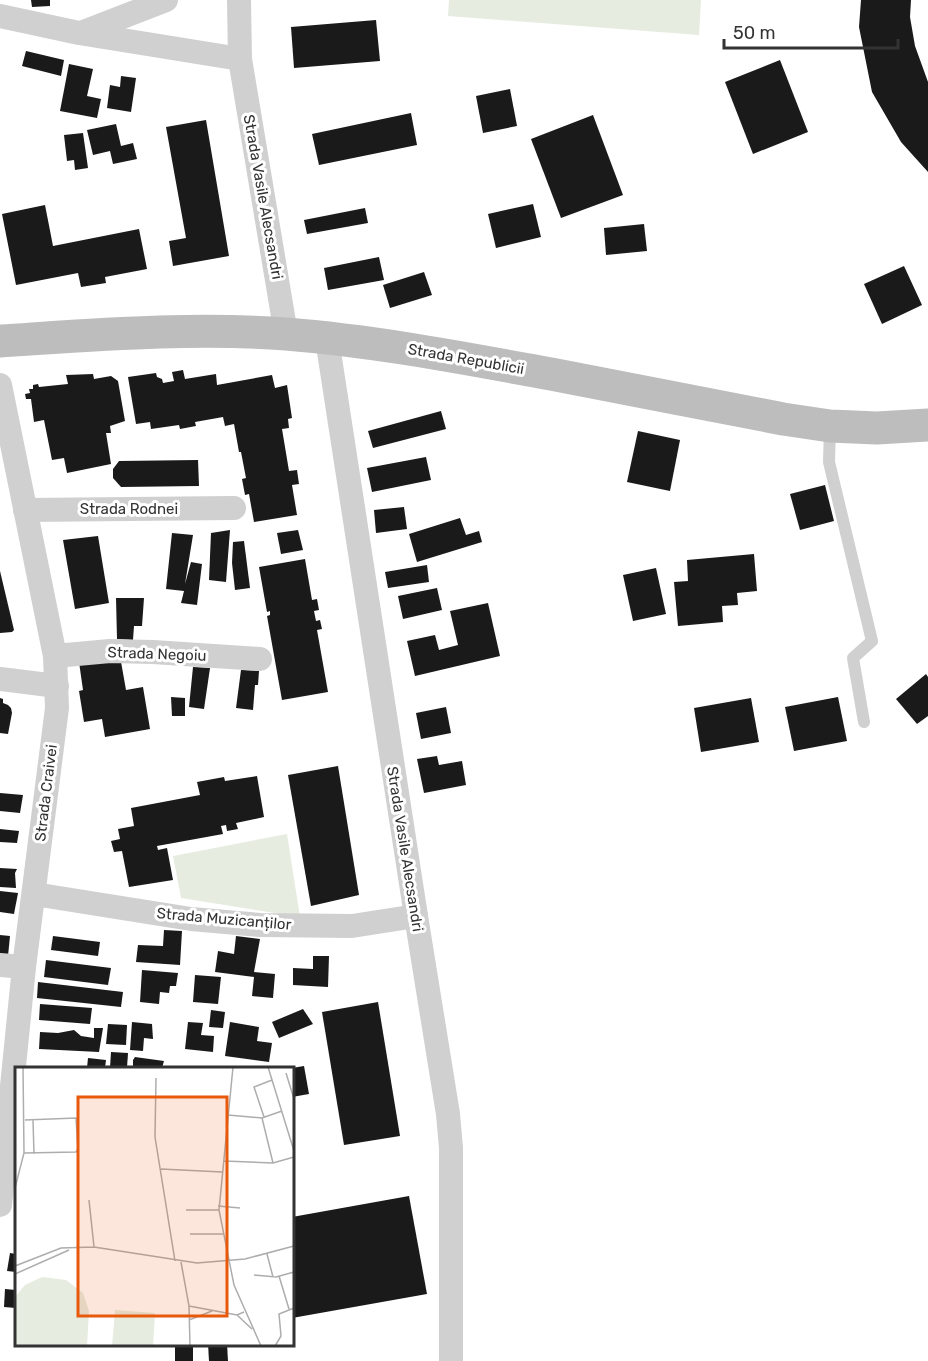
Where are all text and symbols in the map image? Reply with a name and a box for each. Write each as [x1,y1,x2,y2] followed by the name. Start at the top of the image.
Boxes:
[724,12,898,50] scale bar
[733,22,776,44] text: 50 m
[240,113,286,281] street label: Strada Vasile Alecsandri
[406,340,526,378] street label: Strada Republicii
[80,500,178,518] street label: Strada Rodnei
[107,643,207,665] street label: Strada Negoiu
[31,744,61,842] street label: Strada Craivei
[383,765,427,933] street label: Strada Vasile Alecsandri
[156,904,292,934] street label: Strada Muzicanților
[15,1067,294,1346] inset map

